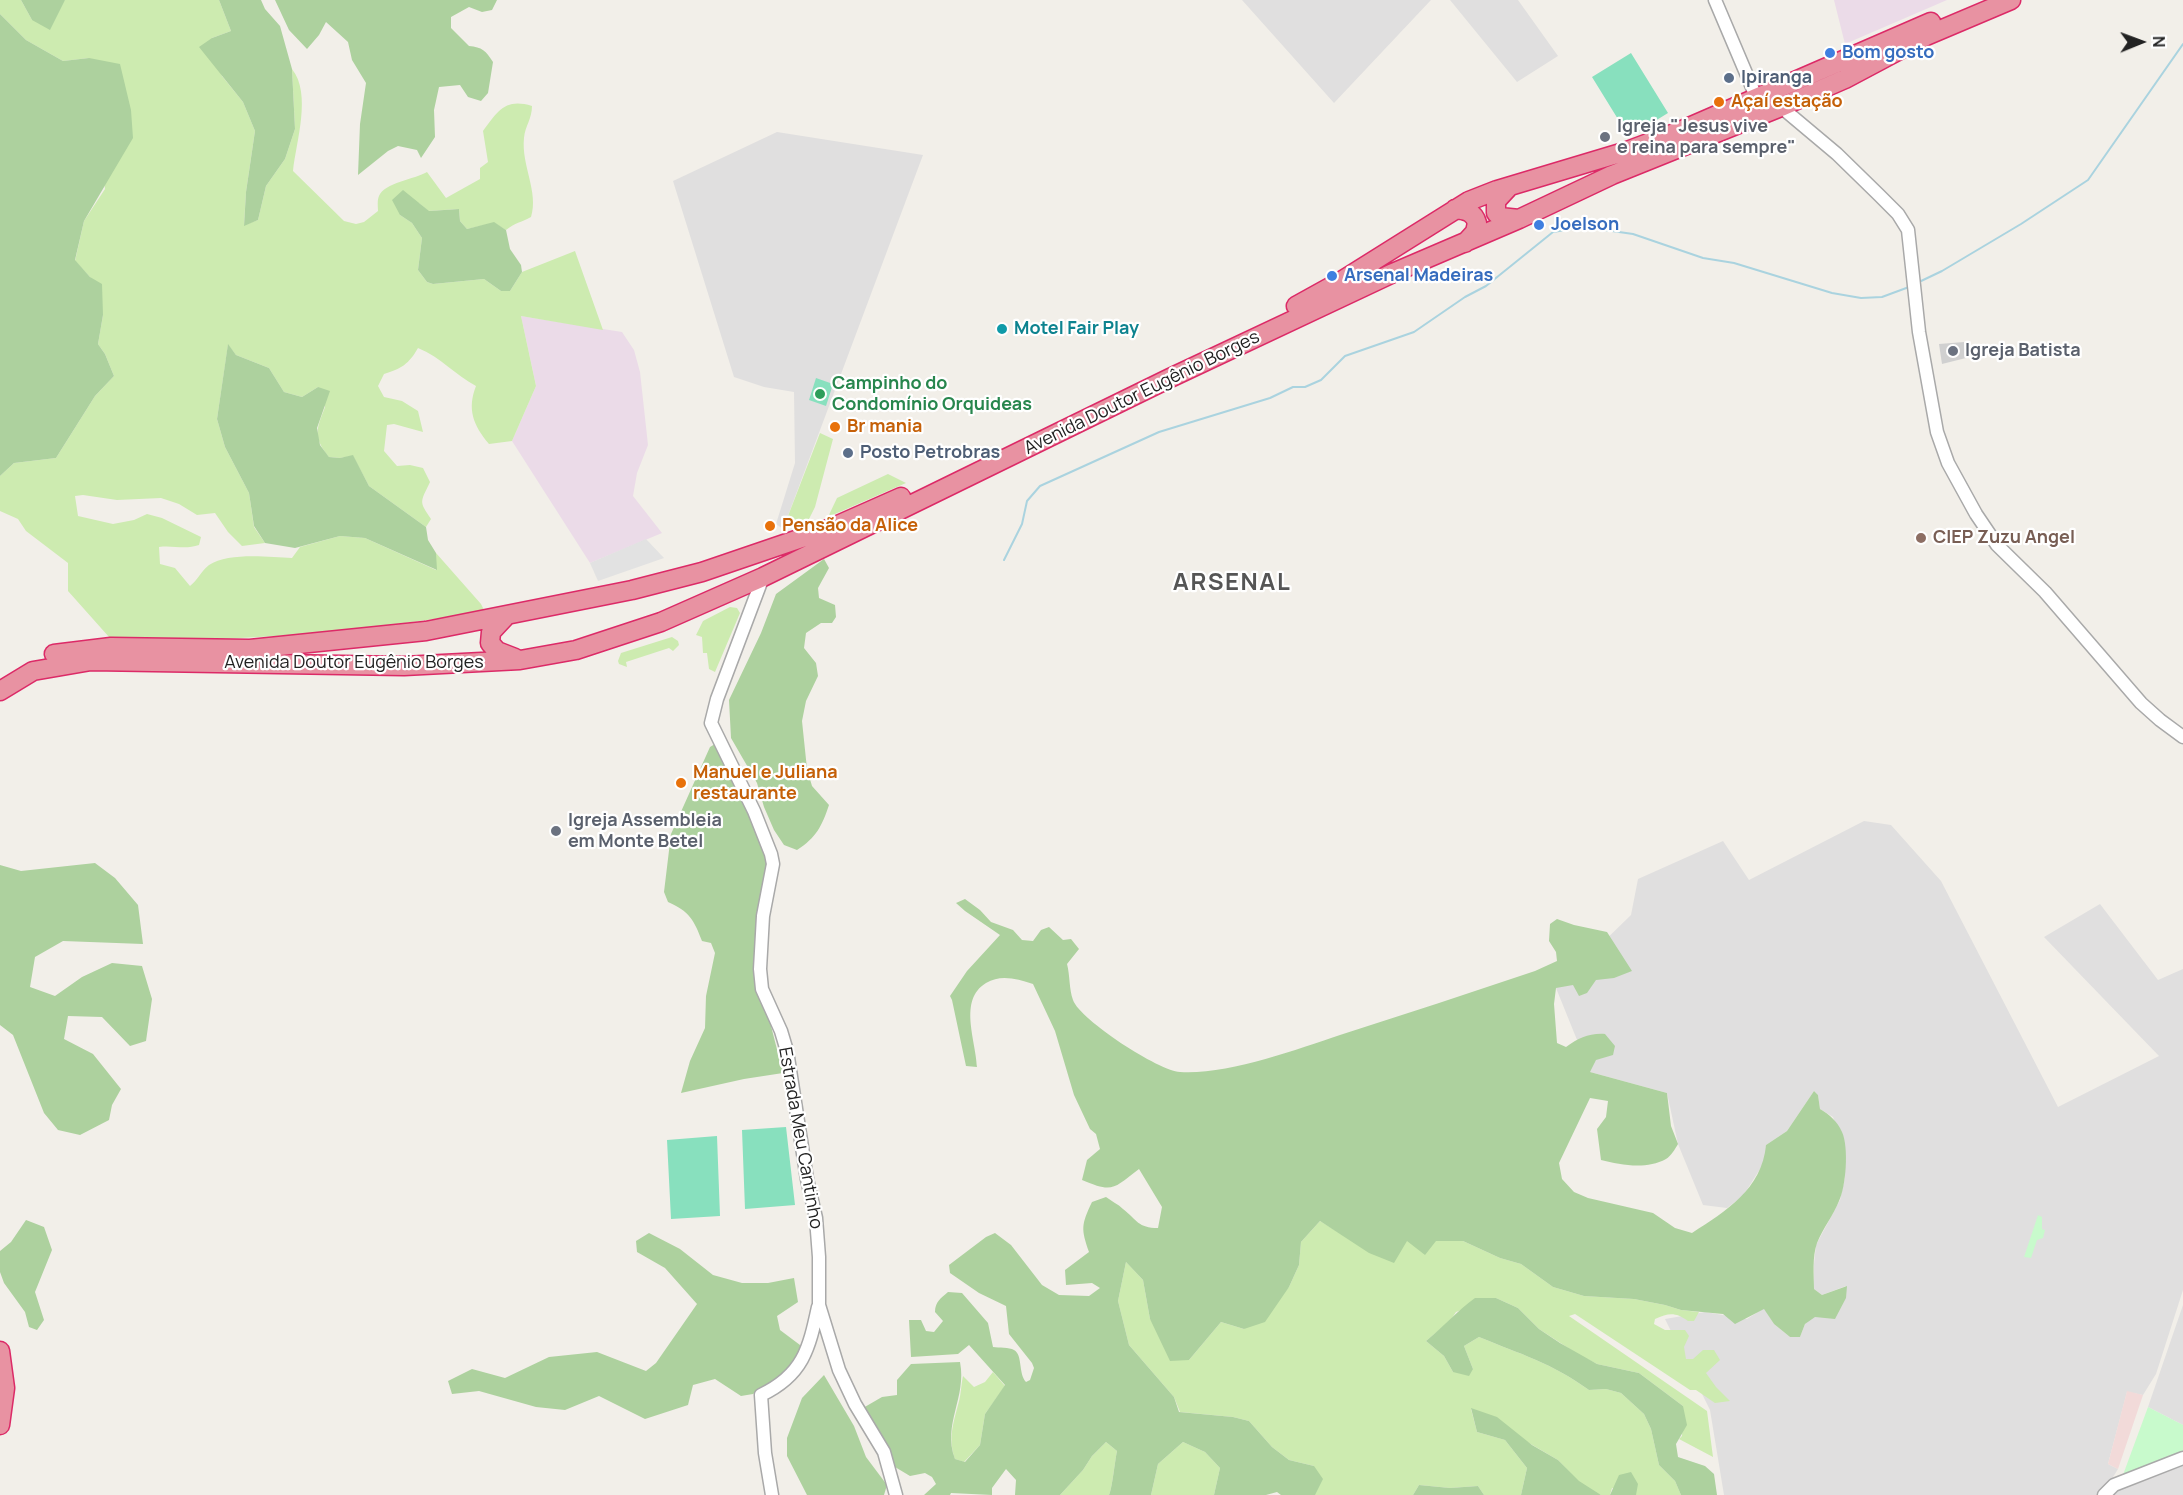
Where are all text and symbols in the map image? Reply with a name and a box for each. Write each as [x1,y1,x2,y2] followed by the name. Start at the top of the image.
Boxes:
[2111,12,2171,72] north arrow
[2148,36,2170,48] text: N
[1842,42,1934,64] place label: Bom gosto
[1823,46,1837,60] marker: Bom gosto
[1741,67,1812,89] place label: Ipiranga
[1722,71,1736,85] marker: Ipiranga
[1731,91,1843,113] place label: Açaí estação
[1712,95,1726,109] marker: Açaí estação
[1617,116,1796,158] place label: Igreja "Jesus vive e reina para sempre"
[1598,130,1612,144] marker: Igreja "Jesus vive e reina para sempre"
[1551,214,1619,236] place label: Joelson
[1532,218,1546,232] marker: Joelson
[1344,265,1493,287] place label: Arsenal Madeiras
[1325,269,1339,283] marker: Arsenal Madeiras
[1014,318,1139,340] place label: Motel Fair Play
[995,322,1009,336] marker: Motel Fair Play
[1021,326,1263,460] street label: Avenida Doutor Eugênio Borges
[1965,340,2081,362] place label: Igreja Batista
[1946,344,1960,358] marker: Igreja Batista
[832,373,1032,416] place label: Campinho do Condomínio Orquideas
[813,387,827,401] marker: Campinho do Condomínio Orquideas
[847,416,922,438] place label: Br mania
[828,420,842,434] marker: Br mania
[860,442,1000,464] place label: Posto Petrobras
[841,446,855,460] marker: Posto Petrobras
[782,515,918,537] place label: Pensão da Alice
[763,519,777,533] marker: Pensão da Alice
[1933,527,2075,549] place label: CIEP Zuzu Angel
[1914,531,1928,545] marker: CIEP Zuzu Angel
[1173,569,1291,597] district label: ARSENAL
[224,652,484,674] street label: Avenida Doutor Eugênio Borges
[693,762,838,804] place label: Manuel e Juliana restaurante
[674,776,688,790] marker: Manuel e Juliana restaurante
[568,810,722,852] place label: Igreja Assembleia em Monte Betel
[549,824,563,838] marker: Igreja Assembleia em Monte Betel
[773,1045,827,1231] street label: Estrada Meu Cantinho

